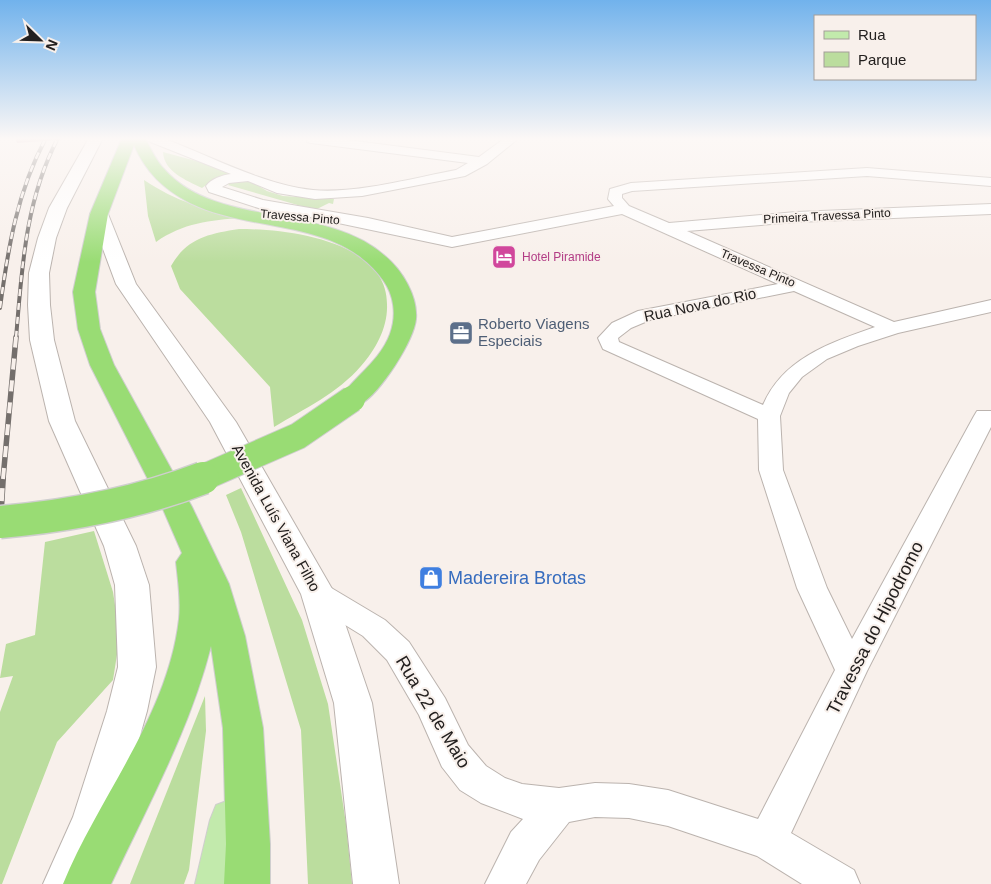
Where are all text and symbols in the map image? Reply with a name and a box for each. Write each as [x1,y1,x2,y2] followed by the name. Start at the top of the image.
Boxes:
[15,15,65,65] north arrow
[814,15,976,80] legend
[858,26,886,43] text: Rua
[43,37,61,53] text: N
[858,51,906,68] text: Parque
[763,206,891,226] street label: Primeira Travessa Pinto
[260,207,341,227] street label: Travessa Pinto
[491,244,517,270] hotel icon: Hotel Piramide
[719,246,798,290] street label: Travessa Pinto
[522,250,601,264] place label: Hotel Piramide
[642,284,758,325] street label: Rua Nova do Rio
[478,315,589,349] place label: Roberto Viagens Especiais
[448,320,474,346] office icon: Roberto Viagens Especiais
[229,441,324,594] street label: Avenida Luís Viana Filho
[823,538,927,718] street label: Travessa do Hipodromo
[418,565,444,591] shop icon: Madereira Brotas
[448,568,586,588] place label: Madereira Brotas
[392,652,474,772] street label: Rua 22 de Maio

